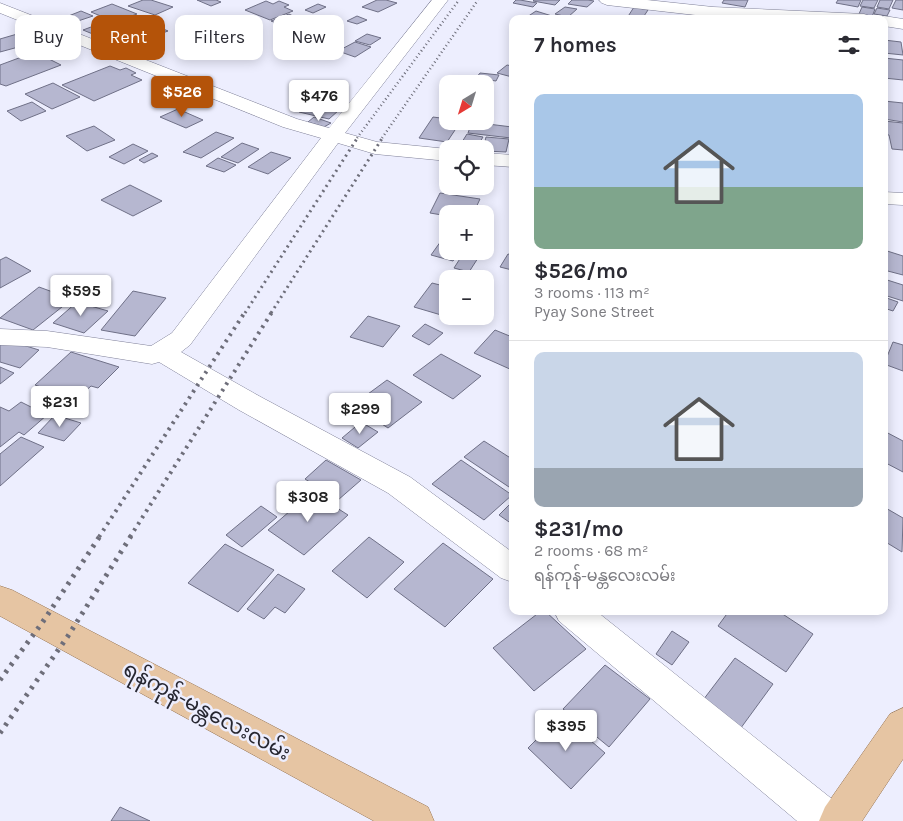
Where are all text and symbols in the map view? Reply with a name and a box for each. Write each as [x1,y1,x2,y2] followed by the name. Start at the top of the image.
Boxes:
[15,15,81,60] chip: Buy
[91,15,165,60] chip: Rent
[175,15,263,60] chip: Filters
[273,15,344,60] chip: New
[835,31,863,59] icon: filters
[534,33,617,57] text: 7 homes
[439,75,494,130] north arrow
[439,75,494,325] map controls
[152,76,212,118] pin: $526
[289,80,349,122] pin: $476
[162,82,202,101] text: $526
[300,86,338,105] text: $476
[654,127,744,217] icon: home
[439,140,494,195] button: locate
[439,205,494,260] button: +
[534,259,628,283] text: $526/mo
[439,270,494,325] button: −
[51,274,111,317] pin: $595
[61,281,101,300] text: $595
[534,283,650,302] text: 3 rooms · 113 m²
[534,302,654,321] text: Pyay Sone Street
[654,384,744,474] icon: home
[30,386,90,428] pin: $231
[42,392,78,411] text: $231
[330,392,390,435] pin: $299
[340,399,380,418] text: $299
[278,480,338,523] pin: $308
[287,487,329,506] text: $308
[534,517,623,541] text: $231/mo
[534,541,648,560] text: 2 rooms · 68 m²
[534,566,676,585] text: ရန်ကုန်-မန္တလေးလမ်း
[117,653,297,770] street label: ရန်ကုန်-မန္တလေးလမ်း
[536,710,596,752] pin: $395
[546,716,586,735] text: $395

